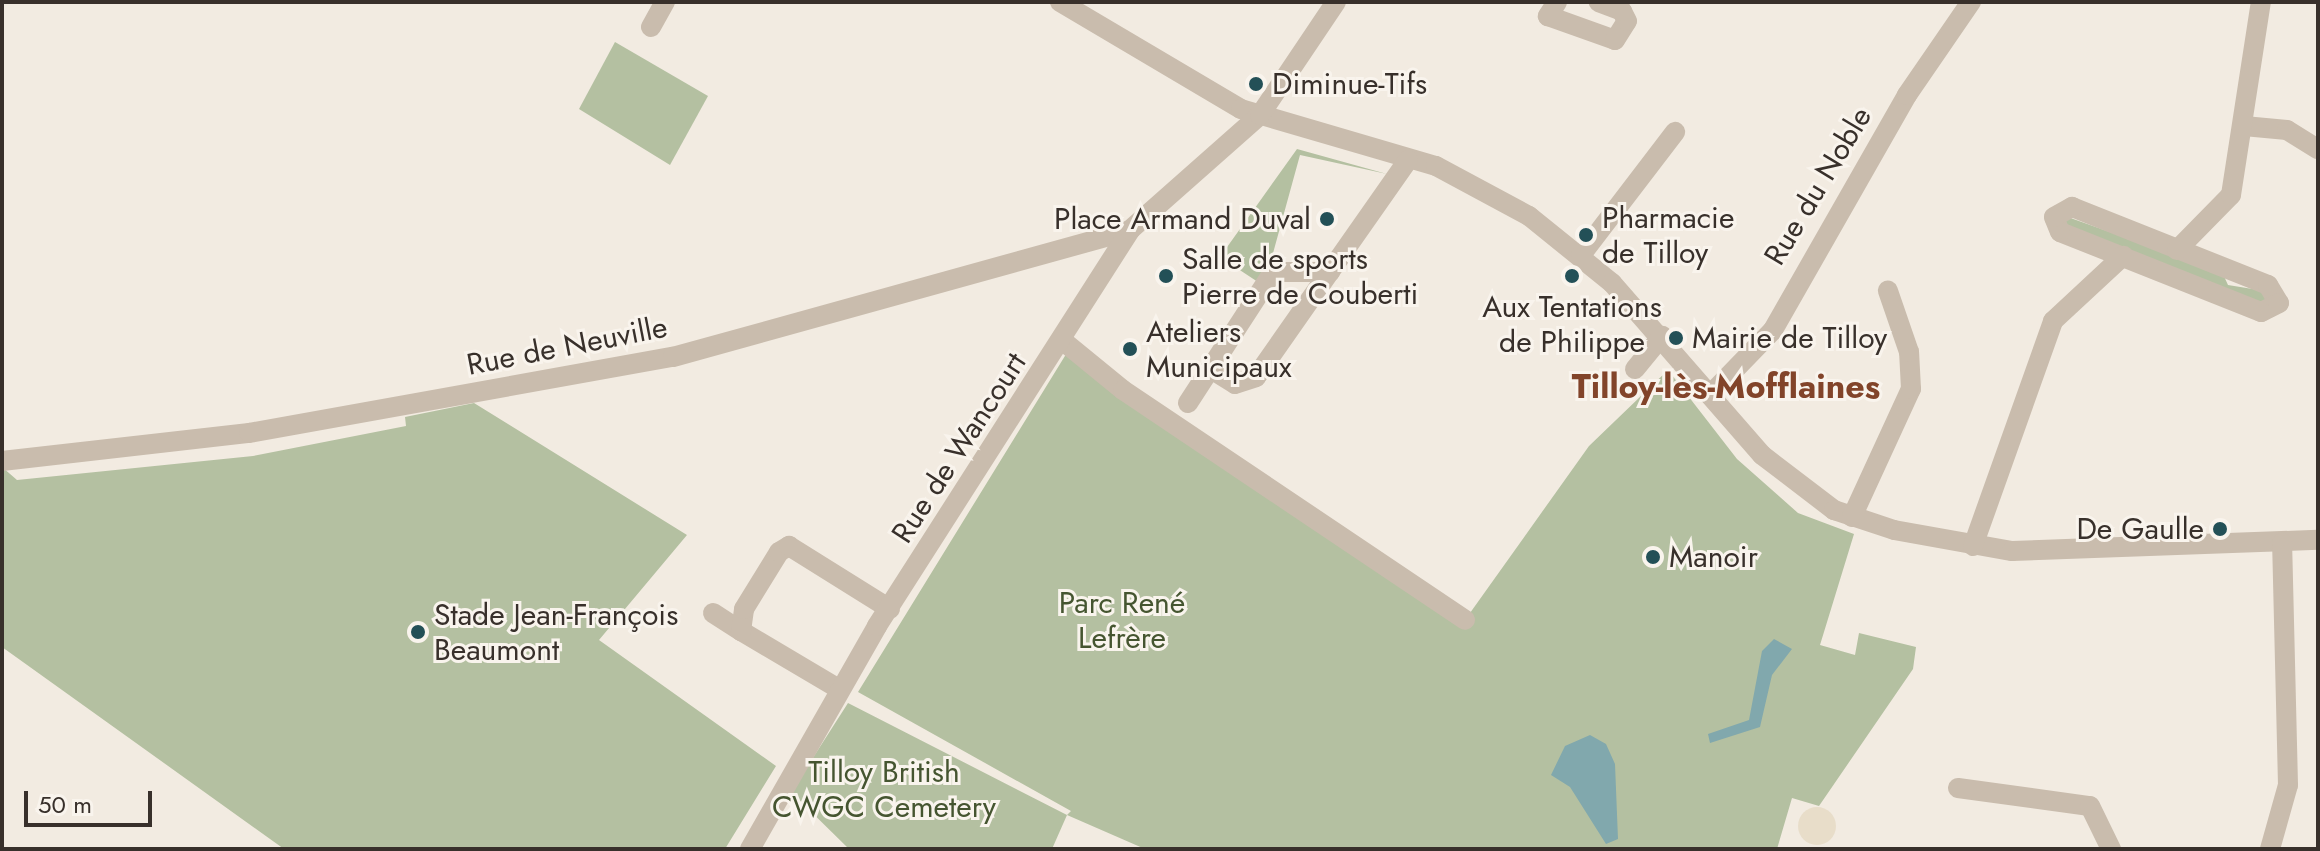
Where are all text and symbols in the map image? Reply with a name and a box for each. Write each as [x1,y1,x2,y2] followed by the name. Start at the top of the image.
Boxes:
[1272,66,1427,102] place label: Diminue-Tifs
[1247,75,1265,93] marker: Diminue-Tifs
[1757,100,1879,272] street label: Rue du Noble
[1602,200,1734,270] place label: Pharmacie de Tilloy
[1054,201,1311,237] place label: Place Armand Duval
[1318,210,1336,228] marker: Place Armand Duval
[1577,226,1595,244] marker: Pharmacie de Tilloy
[1182,241,1418,312] place label: Salle de sports Pierre de Couberti
[1157,267,1175,285] marker: Salle de sports Pierre de Couberti
[1563,267,1581,285] marker: Aux Tentations de Philippe
[1482,289,1662,360] place label: Aux Tentations de Philippe
[464,309,670,383] street label: Rue de Neuville
[1146,314,1292,384] place label: Ateliers Municipaux
[1692,320,1887,356] place label: Mairie de Tilloy
[1667,329,1685,347] marker: Mairie de Tilloy
[1121,340,1139,358] marker: Ateliers Municipaux
[884,346,1034,550] street label: Rue de Wancourt
[1572,367,1880,407] district label: Tilloy-lès-Mofflaines
[2076,511,2204,547] place label: De Gaulle
[2211,520,2229,538] marker: De Gaulle
[1669,539,1758,575] place label: Manoir
[1644,548,1662,566] marker: Manoir
[1059,585,1185,656] park label: Parc René Lefrère
[434,597,678,668] place label: Stade Jean-François Beaumont
[409,623,427,641] marker: Stade Jean-François Beaumont
[772,754,996,824] park label: Tilloy British CWGC Cemetery
[28,775,156,825] scale bar
[38,787,92,822] text: 50 m

